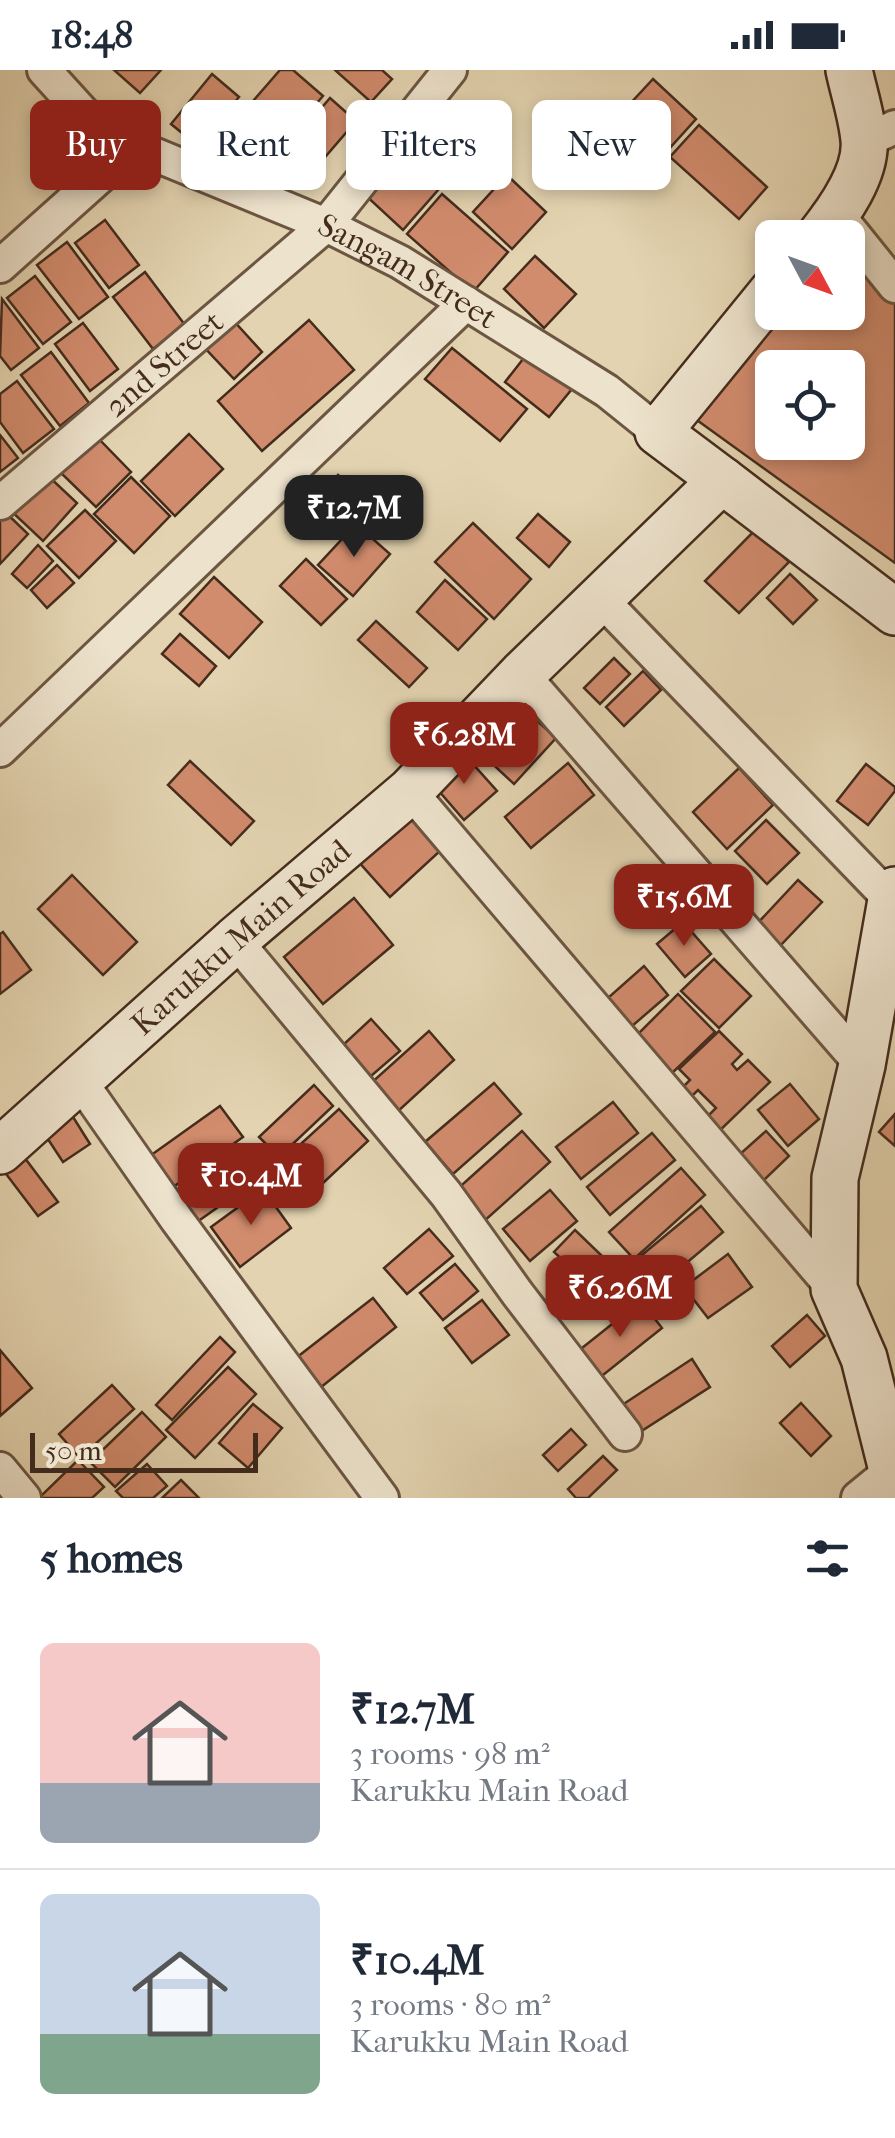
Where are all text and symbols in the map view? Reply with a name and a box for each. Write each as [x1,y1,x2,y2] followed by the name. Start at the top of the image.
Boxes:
[50,13,133,58] text: 18:48
[30,100,161,190] chip: Buy
[181,100,326,190] chip: Rent
[346,100,512,190] chip: Filters
[532,100,671,190] chip: New
[312,206,504,337] street label: Sangam Street
[755,220,865,330] north arrow
[755,220,865,460] map controls
[97,302,231,424] street label: 2nd Street
[755,350,865,460] button: locate
[273,475,435,560] pin: ₹12.7M
[306,489,402,526] text: ₹12.7M
[383,702,545,787] pin: ₹6.28M
[412,716,516,753] text: ₹6.28M
[124,831,358,1043] street label: Karukku Main Road
[603,864,765,949] pin: ₹15.6M
[636,878,732,915] text: ₹15.6M
[170,1143,332,1228] pin: ₹10.4M
[200,1157,302,1194] text: ₹10.4M
[539,1255,701,1340] pin: ₹6.26M
[568,1269,672,1306] text: ₹6.26M
[30,1428,258,1472] scale bar
[45,1434,102,1467] text: 50 m
[800,1531,855,1586] icon: filters
[40,1534,183,1583] text: 5 homes
[120,1683,240,1803] icon: home
[350,1685,475,1734] text: ₹12.7M
[350,1735,550,1772] text: 3 rooms · 98 m²
[350,1772,628,1809] text: Karukku Main Road
[120,1934,240,2054] icon: home
[350,1936,484,1985] text: ₹10.4M
[350,1986,551,2023] text: 3 rooms · 80 m²
[350,2023,628,2060] text: Karukku Main Road

